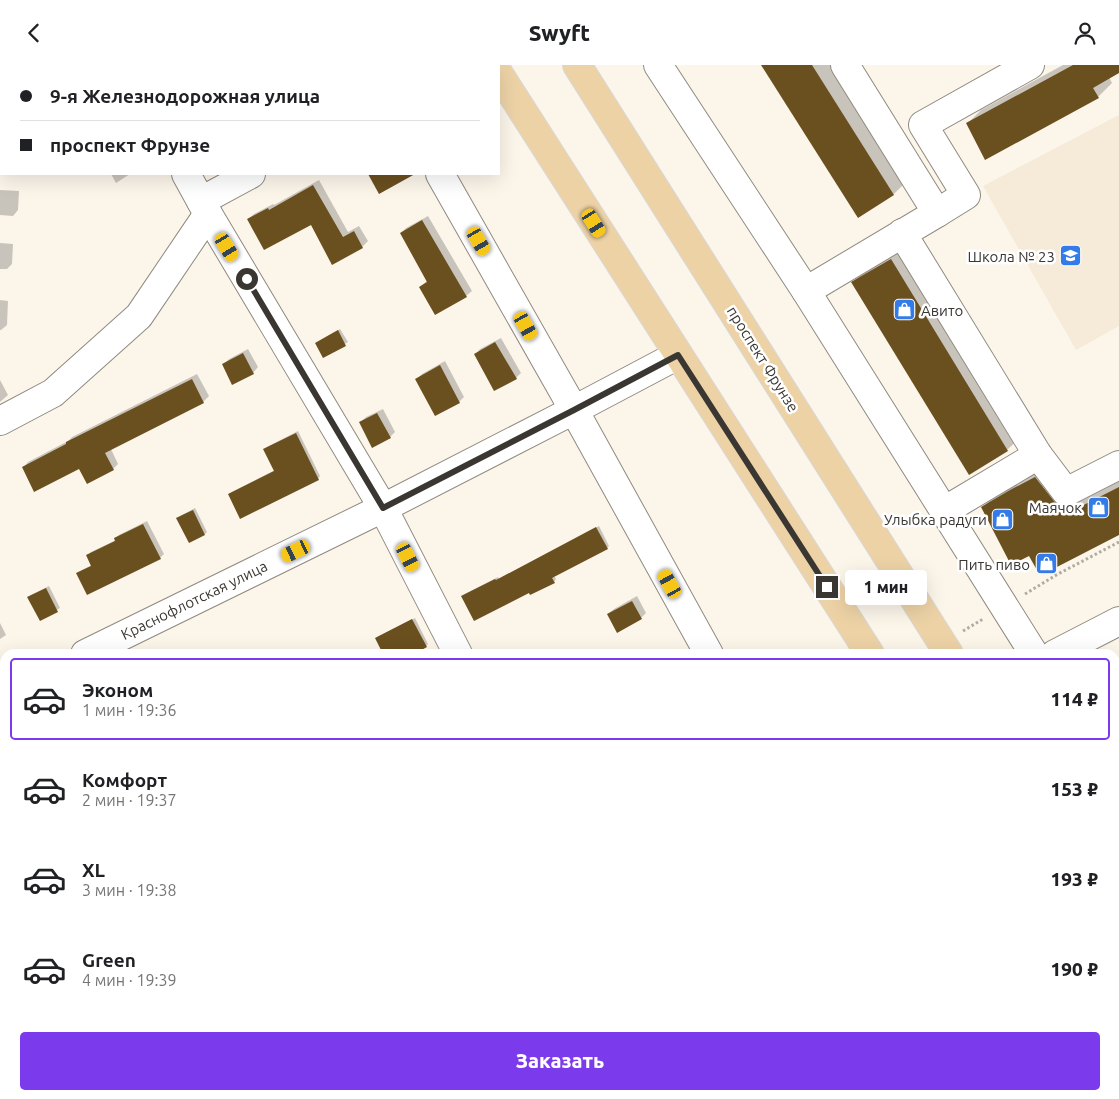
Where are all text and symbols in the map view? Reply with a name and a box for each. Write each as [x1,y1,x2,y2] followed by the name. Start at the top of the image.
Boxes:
[20,19,48,47] icon: back
[1071,19,1099,47] icon: person
[529,20,590,45] text: Swyft
[50,85,320,107] text: 9-я Железнодорожная улица
[50,134,210,156] text: проспект Фрунзе
[579,206,608,240] car
[465,224,492,258] car
[212,230,241,264] car
[1059,244,1083,268] school or university icon: Школа № 23
[967,248,1055,265] place label: Школа № 23
[236,268,258,290] route start
[893,298,917,322] shop icon: Авито
[921,302,963,319] place label: Авито
[724,303,802,415] street label: проспект Фрунзе
[512,309,539,343] car
[1086,495,1110,519] shop icon: Маячок
[1029,499,1082,516] place label: Маячок
[991,507,1015,531] shop icon: Улыбка радуги
[884,511,987,528] place label: Улыбка радуги
[279,538,312,564] car
[394,540,421,574] car
[1034,552,1058,576] shop icon: Пить пиво
[958,556,1030,573] place label: Пить пиво
[118,557,270,643] street label: Краснофлотская улица
[656,567,683,601] car
[844,569,927,605] callout: 1 мин
[816,576,838,598] route end
[864,578,908,596] text: 1 мин
[22,677,67,722] icon: car
[82,679,153,701] text: Эконом
[1051,688,1098,710] text: 114 ₽
[82,701,176,719] text: 1 мин · 19:36
[22,767,67,812] icon: car
[82,769,167,791] text: Комфорт
[1051,778,1098,800] text: 153 ₽
[82,791,176,809] text: 2 мин · 19:37
[22,857,67,902] icon: car
[82,859,105,881] text: XL
[1051,868,1098,890] text: 193 ₽
[82,881,176,899] text: 3 мин · 19:38
[22,947,67,992] icon: car
[82,949,136,971] text: Green
[1051,958,1098,980] text: 190 ₽
[82,971,176,989] text: 4 мин · 19:39
[20,1032,1100,1090] button: Заказать

